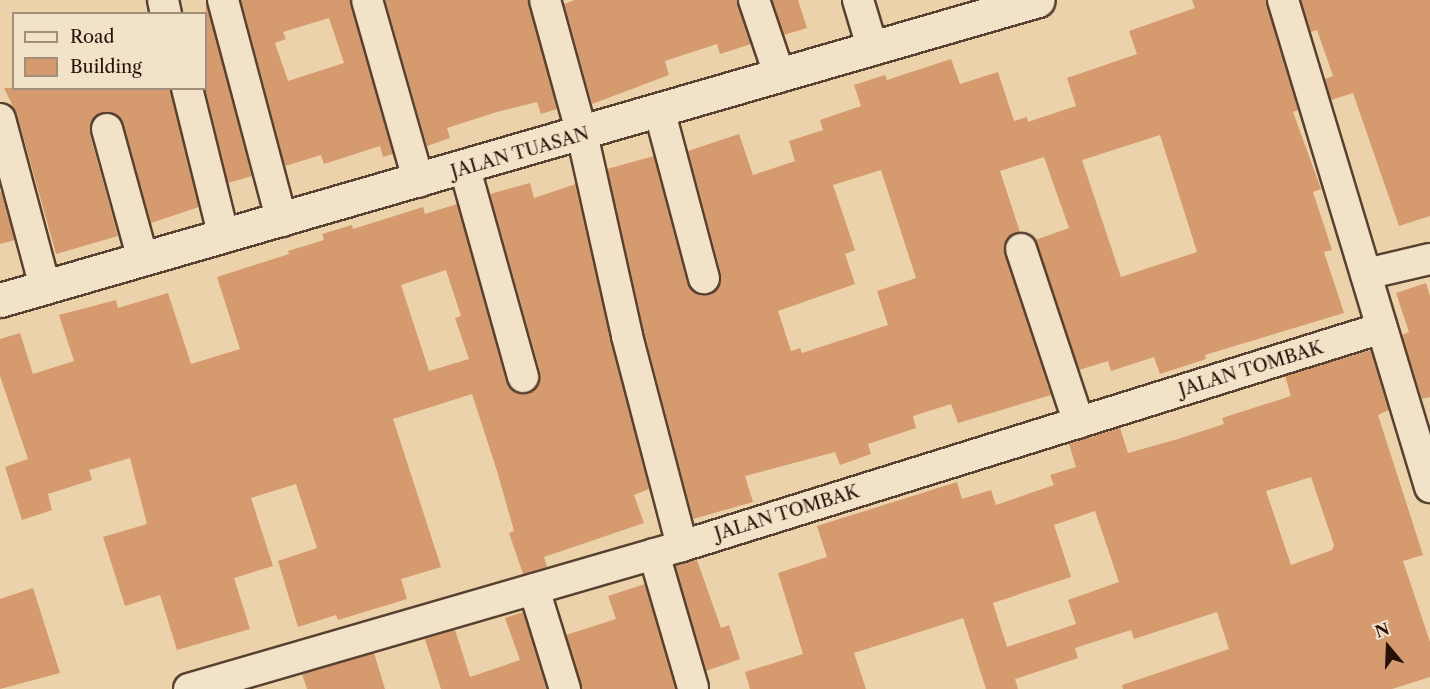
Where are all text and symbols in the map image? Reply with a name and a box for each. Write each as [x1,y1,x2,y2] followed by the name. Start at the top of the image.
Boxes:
[12,12,207,90] legend
[70,26,115,48] text: Road
[70,56,142,78] text: Building
[448,123,592,183] street label: JALAN TUASAN
[1176,337,1326,401] street label: JALAN TOMBAK
[712,481,862,545] street label: JALAN TOMBAK
[1358,617,1418,677] north arrow
[1372,618,1392,642] text: N

